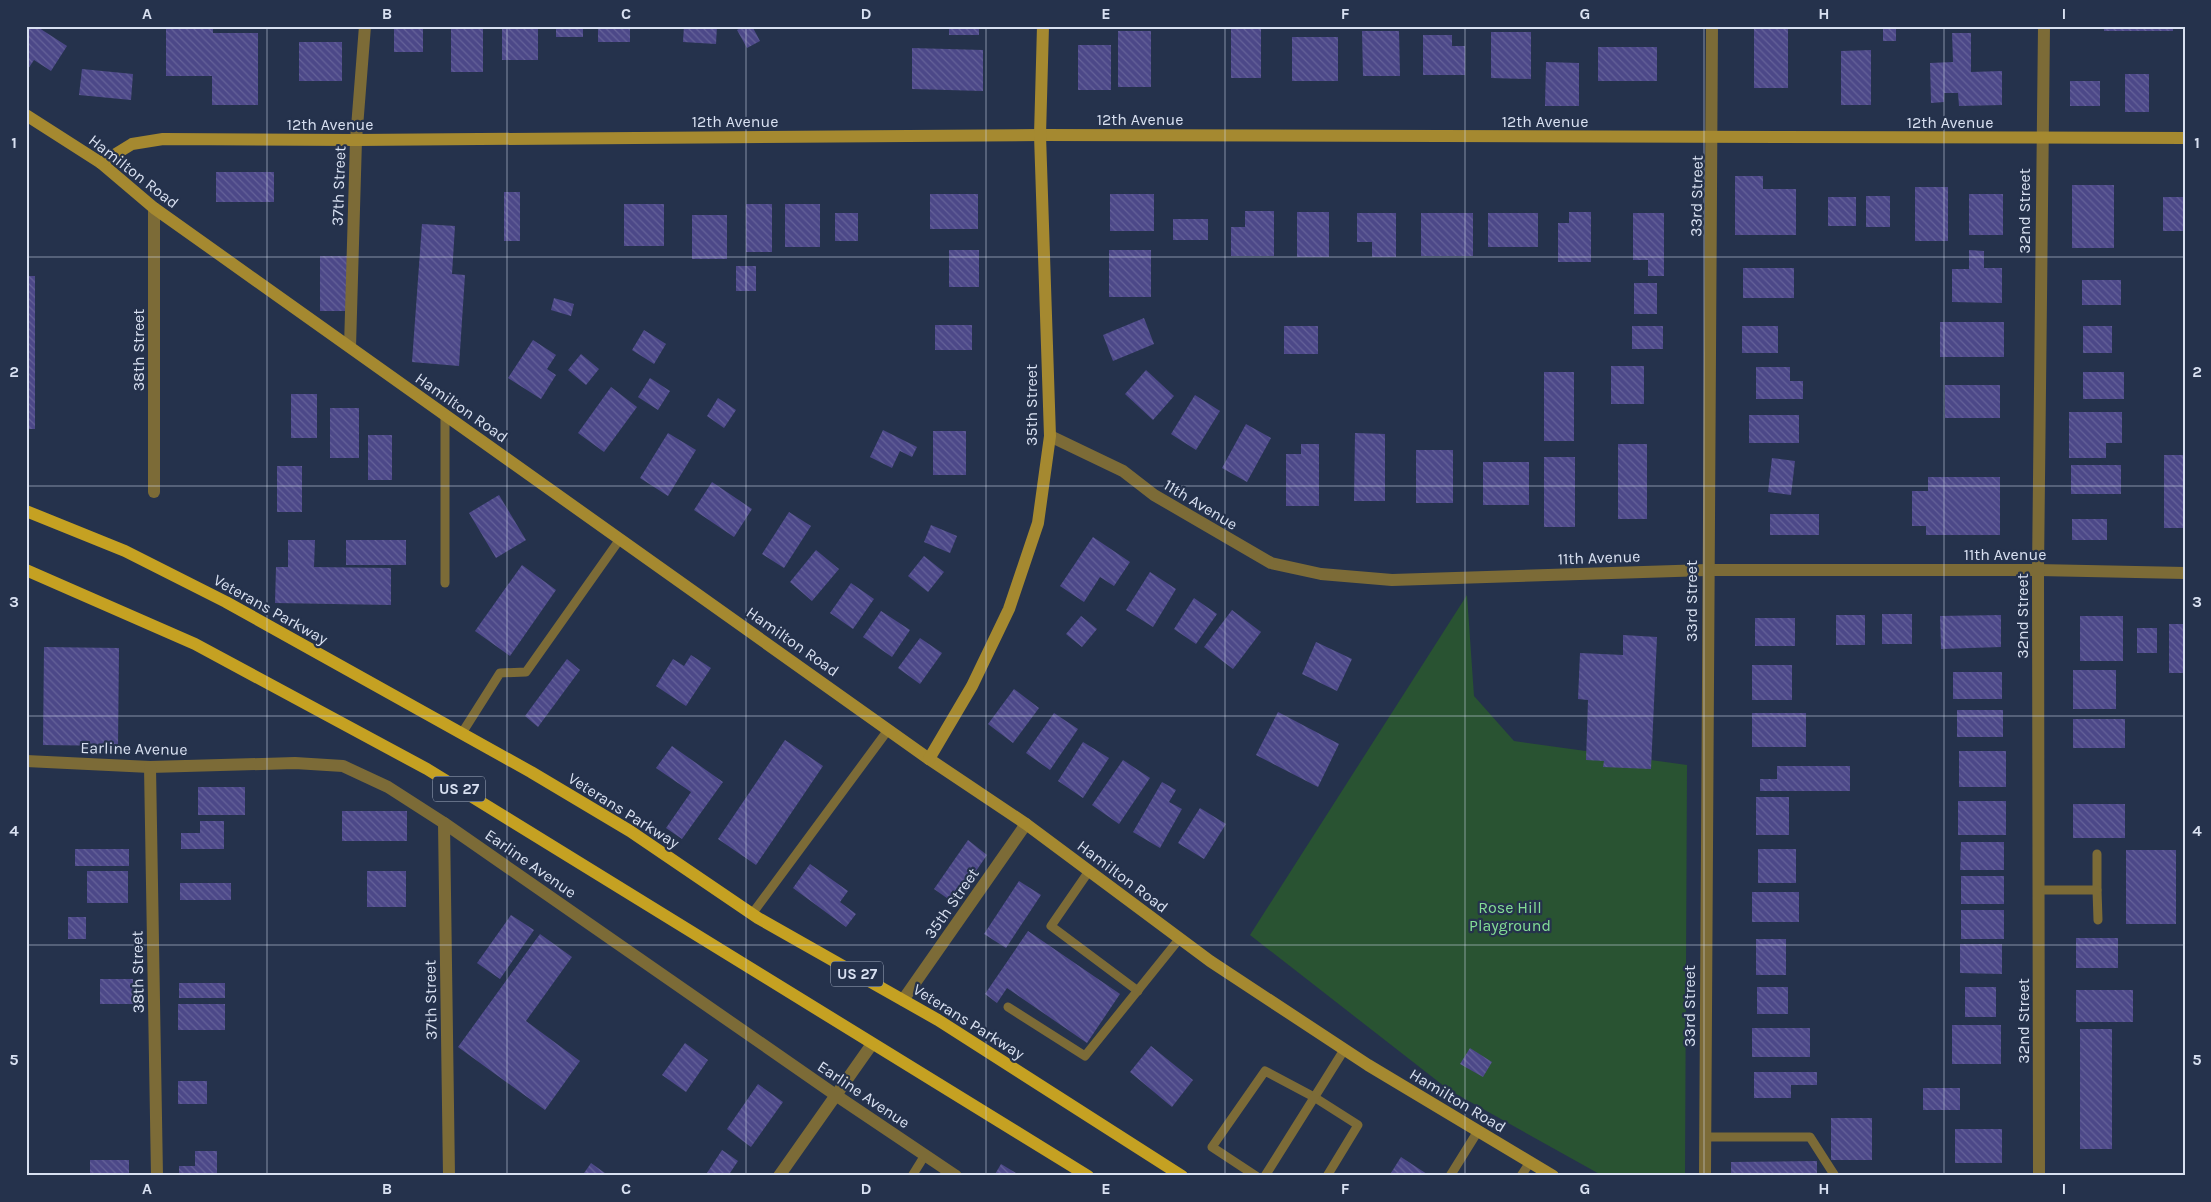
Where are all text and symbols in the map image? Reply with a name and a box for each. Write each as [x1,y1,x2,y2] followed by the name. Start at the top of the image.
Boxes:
[142,4,152,23] text: A
[382,4,392,23] text: B
[621,4,631,23] text: C
[861,4,872,23] text: D
[1101,4,1111,23] text: E
[1341,4,1350,23] text: F
[1580,4,1590,23] text: G
[1818,4,1830,23] text: H
[2062,4,2066,23] text: I
[1097,110,1183,129] street label: 12th Avenue
[692,112,778,131] street label: 12th Avenue
[1502,112,1588,131] street label: 12th Avenue
[1907,113,1993,132] street label: 12th Avenue
[287,115,373,134] street label: 12th Avenue
[85,130,182,212] street label: Hamilton Road
[11,133,17,152] text: 1
[2194,133,2200,152] text: 1
[328,146,349,227] street label: 37th Street
[1686,155,1707,237] street label: 33rd Street
[2015,168,2034,254] street label: 32nd Street
[129,309,148,391] street label: 38th Street
[9,362,19,381] text: 2
[2192,362,2202,381] text: 2
[1022,364,1041,446] street label: 35th Street
[412,368,512,446] street label: Hamilton Road
[1160,475,1241,534] street label: 11th Avenue
[1964,545,2046,564] street label: 11th Avenue
[1557,547,1641,568] street label: 11th Avenue
[1682,560,1701,642] street label: 33rd Street
[210,570,332,649] street label: Veterans Parkway
[2013,573,2032,659] street label: 32nd Street
[9,592,19,611] text: 3
[2192,592,2202,611] text: 3
[743,602,843,680] street label: Hamilton Road
[80,738,188,759] street label: Earline Avenue
[565,769,683,853] street label: Veterans Parkway
[433,776,485,802] road number: US 27
[9,821,19,840] text: 4
[2192,821,2202,840] text: 4
[481,825,580,902] street label: Earline Avenue
[1074,836,1172,917] street label: Hamilton Road
[920,864,983,942] street label: 35th Street
[1469,898,1551,935] park label: Rose Hill Playground
[127,930,148,1013] street label: 38th Street
[420,960,441,1040] street label: 37th Street
[831,962,883,986] road number: US 27
[1680,965,1699,1047] street label: 33rd Street
[2014,978,2033,1064] street label: 32nd Street
[910,980,1028,1064] street label: Veterans Parkway
[9,1050,19,1069] text: 5
[2192,1050,2202,1069] text: 5
[814,1057,913,1132] street label: Earline Avenue
[1406,1064,1509,1137] street label: Hamilton Road
[142,1179,152,1198] text: A
[382,1179,392,1198] text: B
[621,1179,631,1198] text: C
[861,1179,872,1198] text: D
[1101,1179,1111,1198] text: E
[1341,1179,1350,1198] text: F
[1580,1179,1590,1198] text: G
[1818,1179,1830,1198] text: H
[2062,1179,2066,1198] text: I

